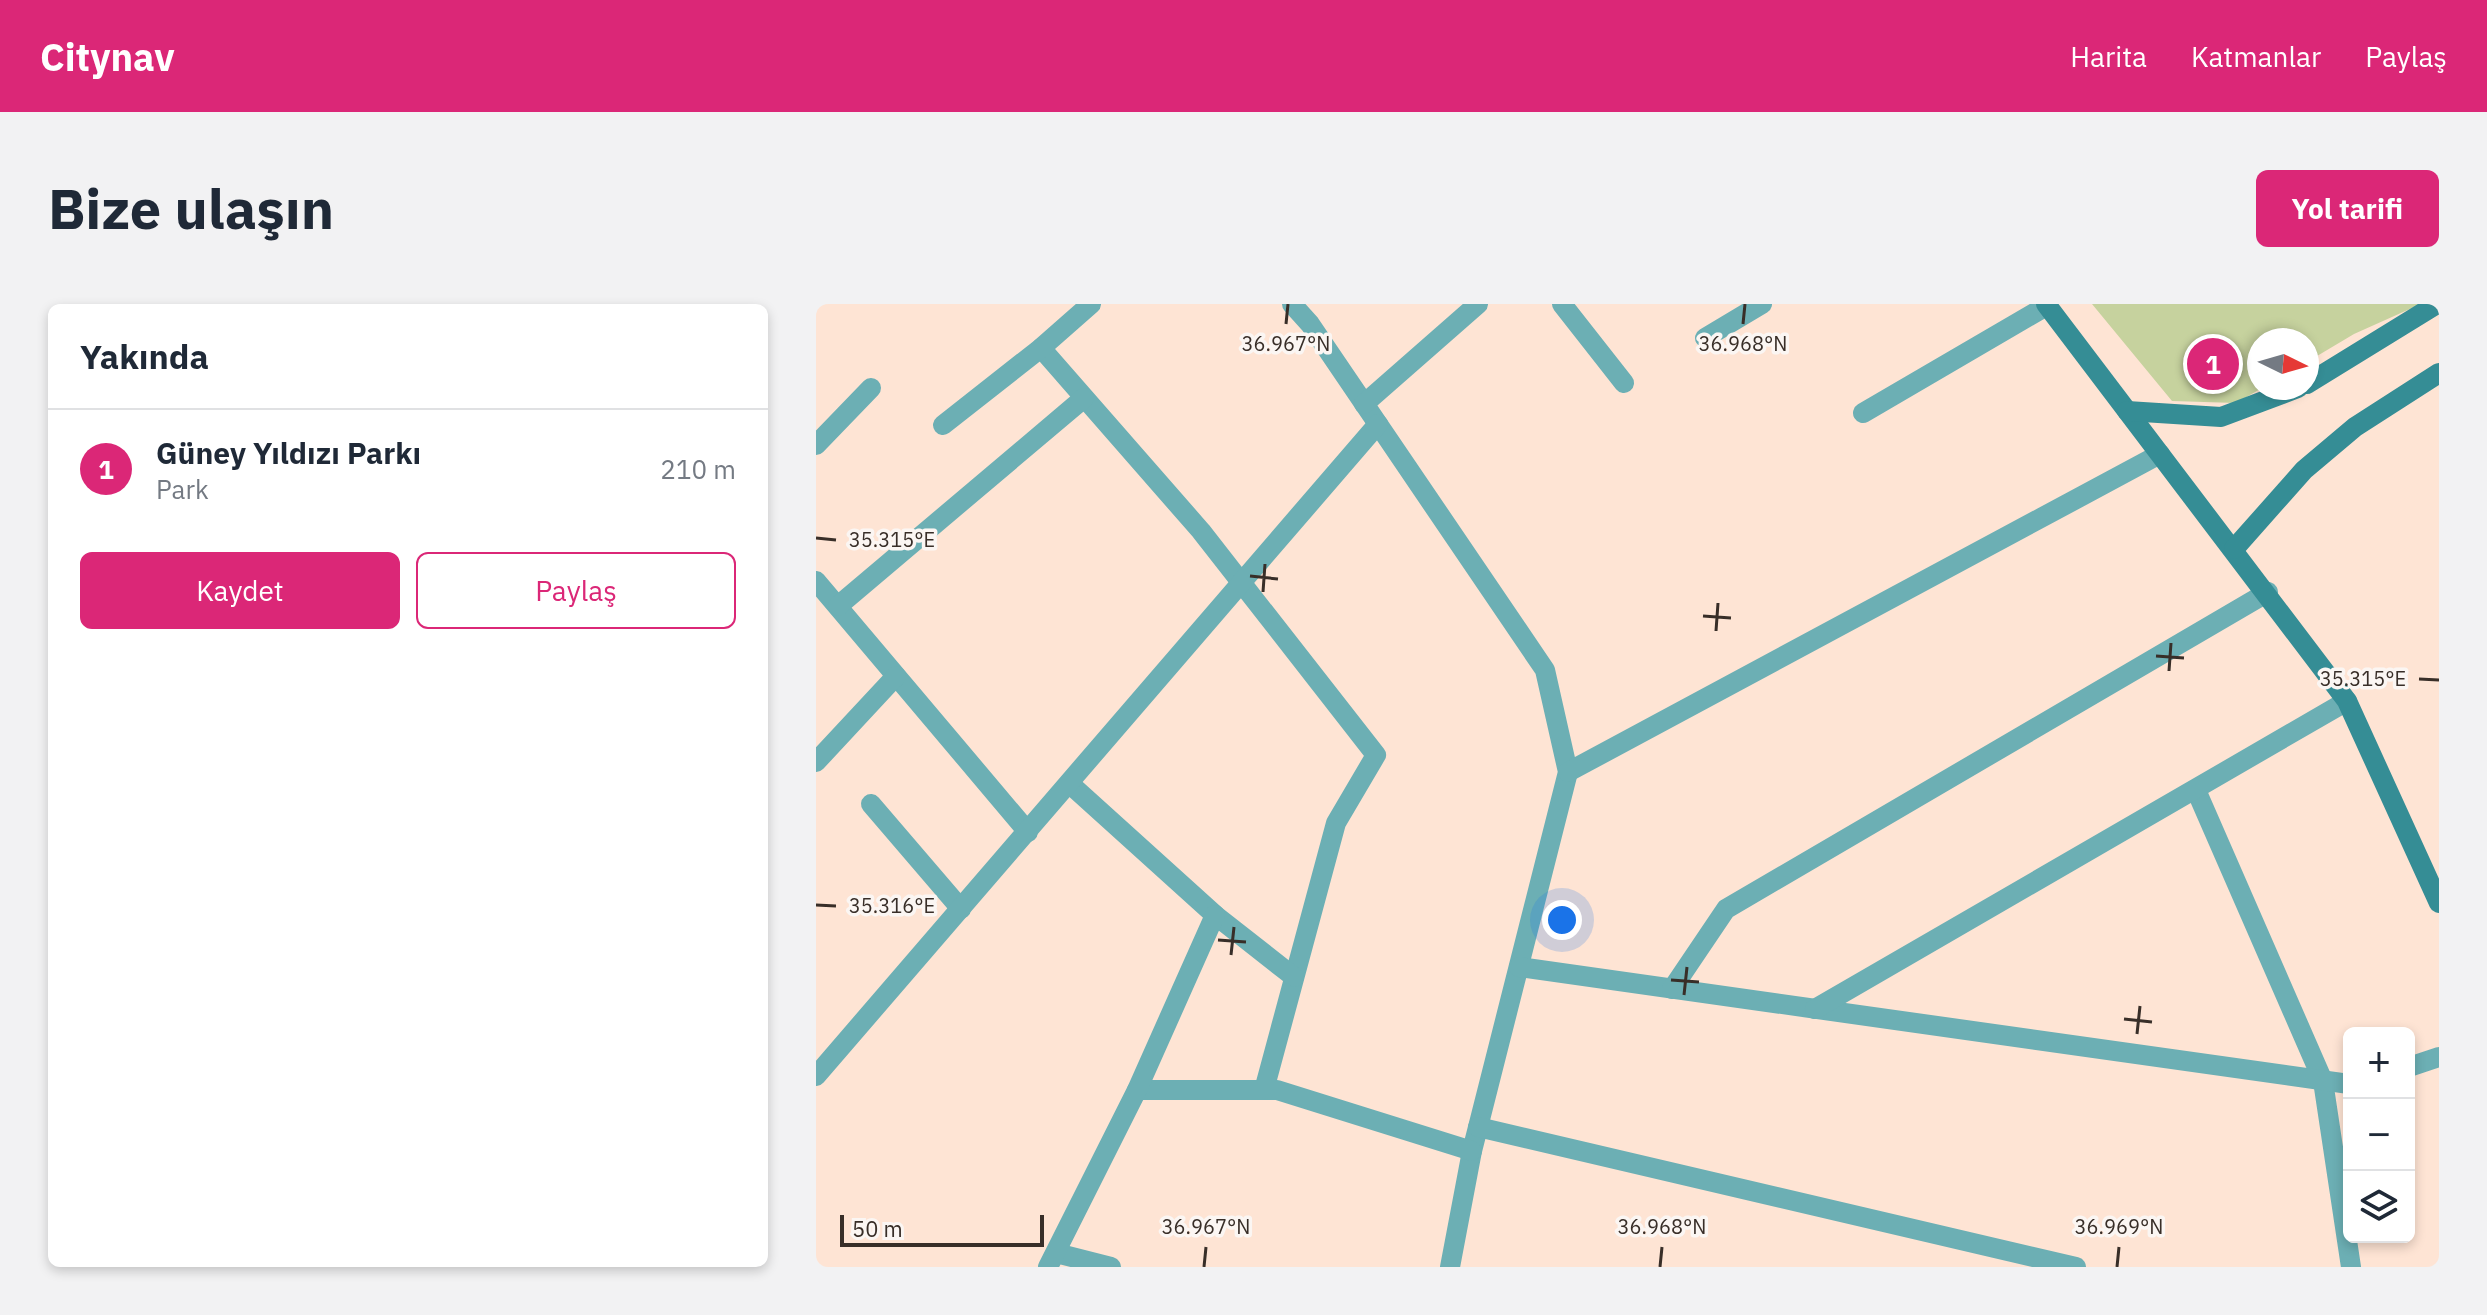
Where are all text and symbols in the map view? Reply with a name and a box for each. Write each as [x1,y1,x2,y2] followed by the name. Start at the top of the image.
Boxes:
[40,32,175,81] text: Citynav
[2070,38,2147,75] text: Harita
[2191,38,2321,75] text: Katmanlar
[2365,38,2447,75] text: Paylaş
[2256,170,2439,247] button: Yol tarifi
[48,172,334,244] text: Bize ulaşın
[2247,328,2319,400] north arrow
[1242,330,1330,357] text: 36.967°N
[1699,330,1787,357] text: 36.968°N
[80,334,209,378] text: Yakında
[2187,334,2239,394] pin: 1
[156,433,421,472] text: Güney Yıldızı Parkı
[98,452,114,486] text: 1
[660,452,736,486] text: 210 m
[156,472,209,506] text: Park
[849,526,935,553] text: 35.315°E
[80,552,400,629] button: Kaydet
[416,552,736,629] button: Paylaş
[2320,665,2406,692] text: 35.315°E
[849,892,935,919] text: 35.316°E
[1542,900,1582,940] your location
[2343,1027,2415,1243] map controls
[2343,1027,2415,1099] button: +
[2343,1099,2415,1171] button: −
[2343,1171,2415,1243] button: layers
[840,1211,1044,1247] scale bar
[1162,1213,1250,1240] text: 36.967°N
[1618,1213,1706,1240] text: 36.968°N
[2075,1213,2163,1240] text: 36.969°N
[852,1214,903,1243] text: 50 m

